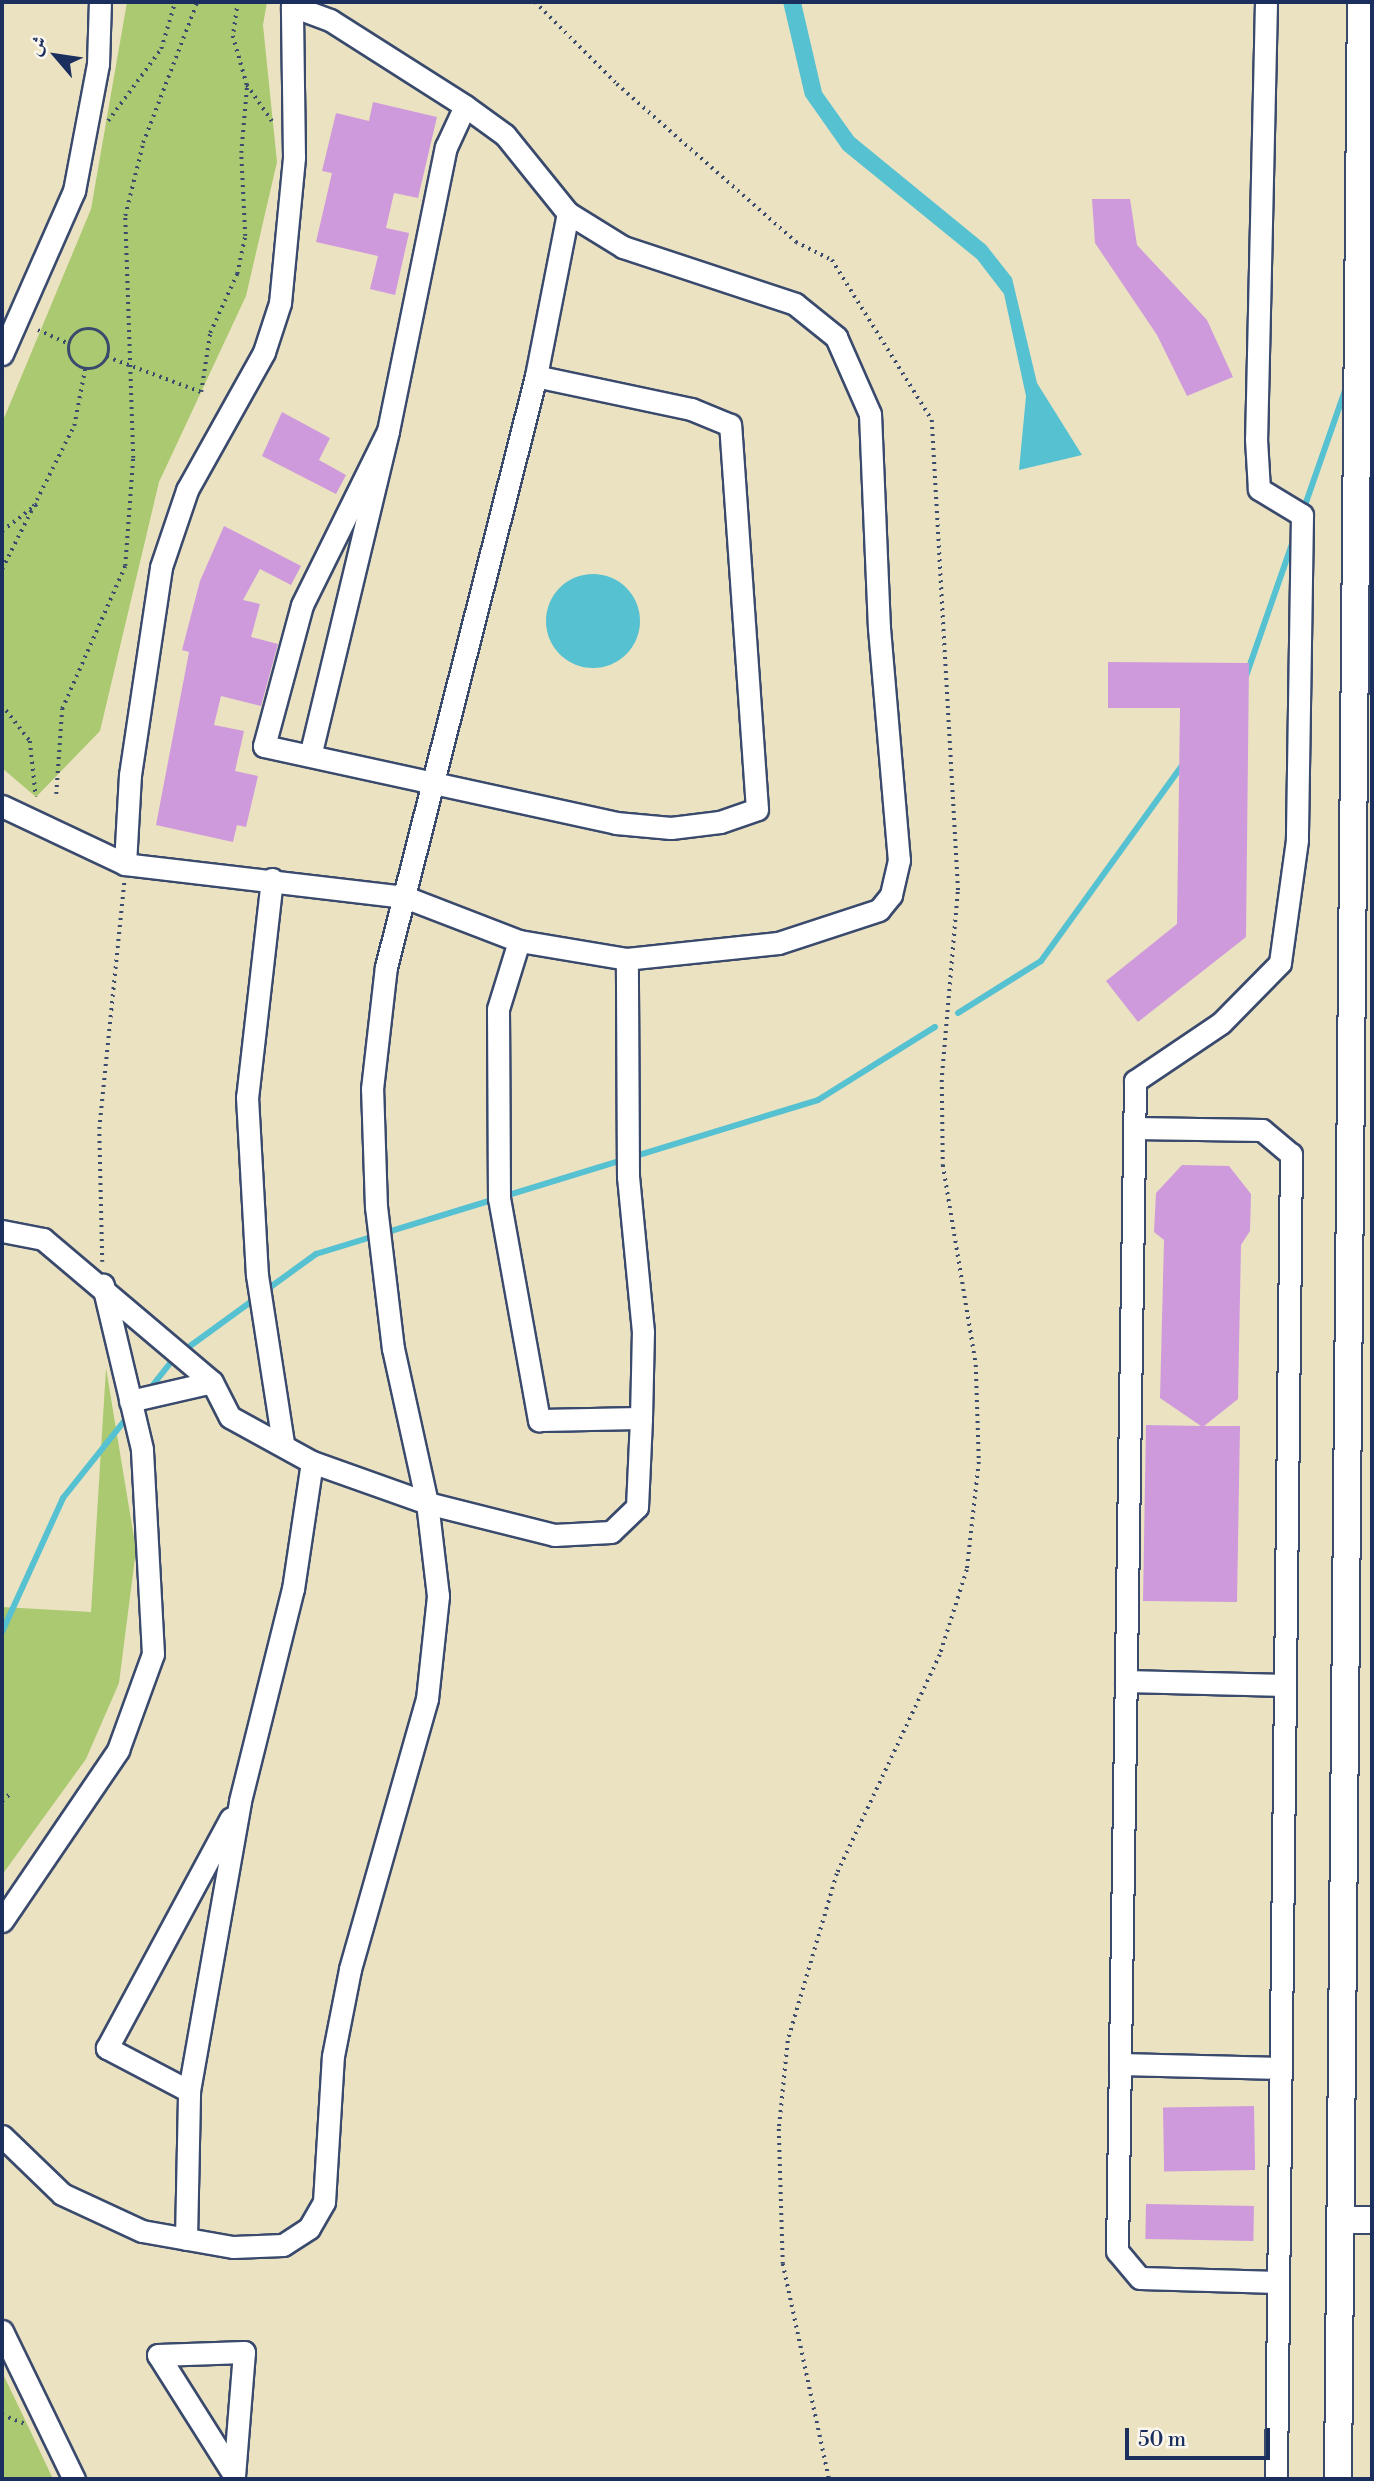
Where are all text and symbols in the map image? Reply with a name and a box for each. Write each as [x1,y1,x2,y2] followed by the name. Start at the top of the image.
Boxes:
[21,21,91,91] north arrow
[23,32,53,60] text: ش
[1129,2414,1274,2458] scale bar
[1138,2427,1186,2453] text: 50 m

